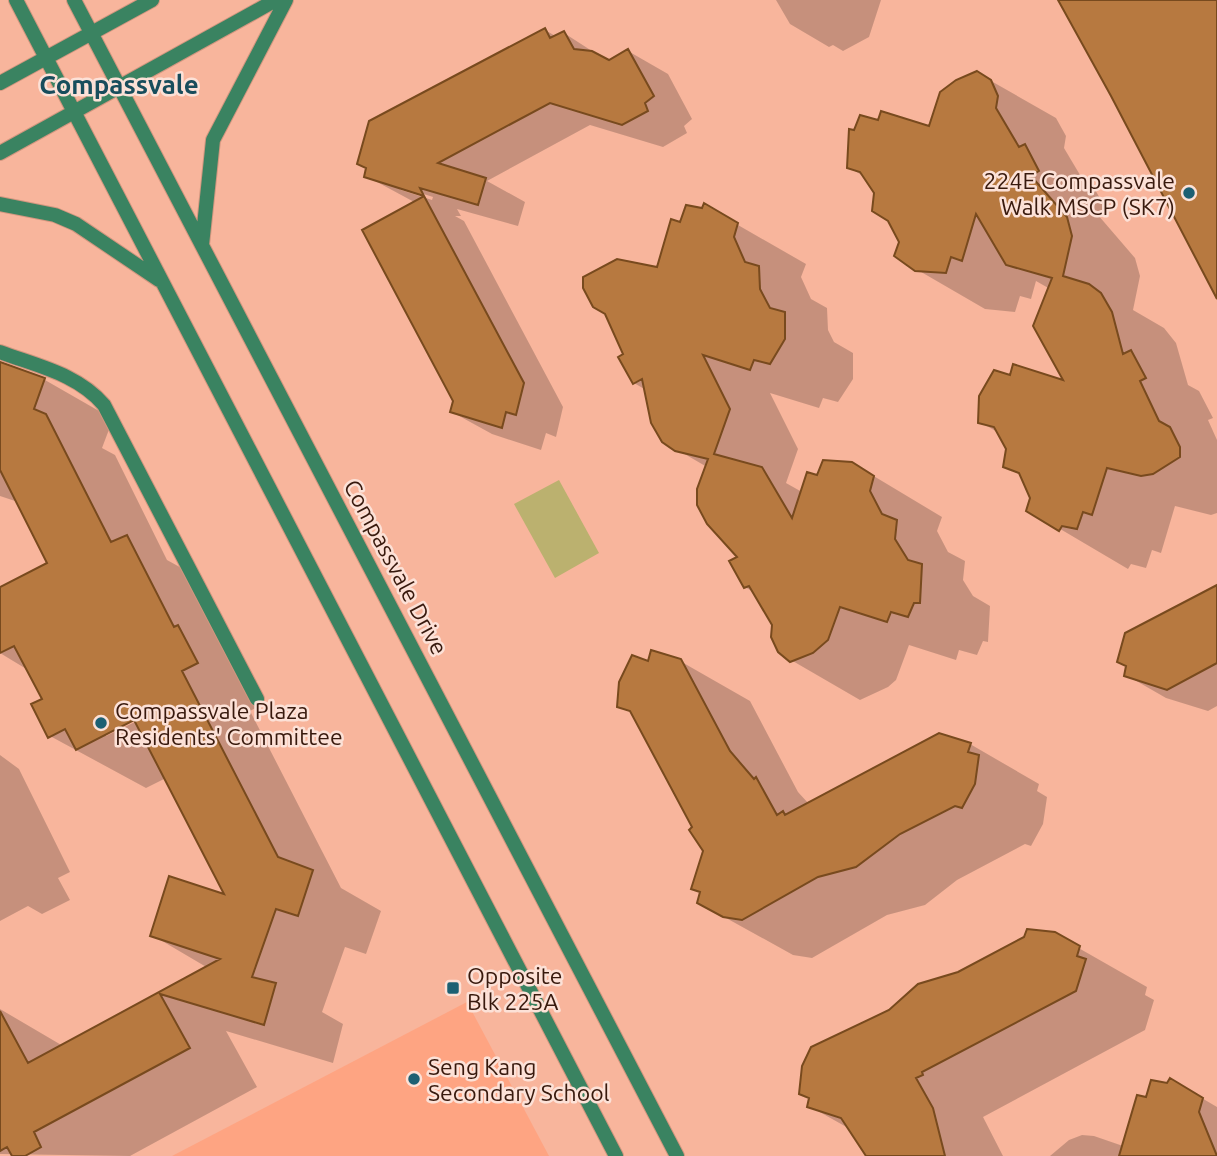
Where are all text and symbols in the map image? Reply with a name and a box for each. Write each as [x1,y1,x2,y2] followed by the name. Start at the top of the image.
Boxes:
[39,70,199,99] district label: Compassvale
[984,168,1175,220] place label: 224E Compassvale Walk MSCP (SK7)
[1181,185,1197,201] marker: 224E Compassvale Walk MSCP (SK7)
[339,475,453,659] street label: Compassvale Drive
[115,698,343,749] place label: Compassvale Plaza Residents' Committee
[93,715,109,731] marker: Compassvale Plaza Residents' Committee
[467,963,562,1014] place label: Opposite Blk 225A
[445,980,461,996] marker: Opposite Blk 225A
[428,1054,610,1105] place label: Seng Kang Secondary School
[406,1071,422,1087] marker: Seng Kang Secondary School

